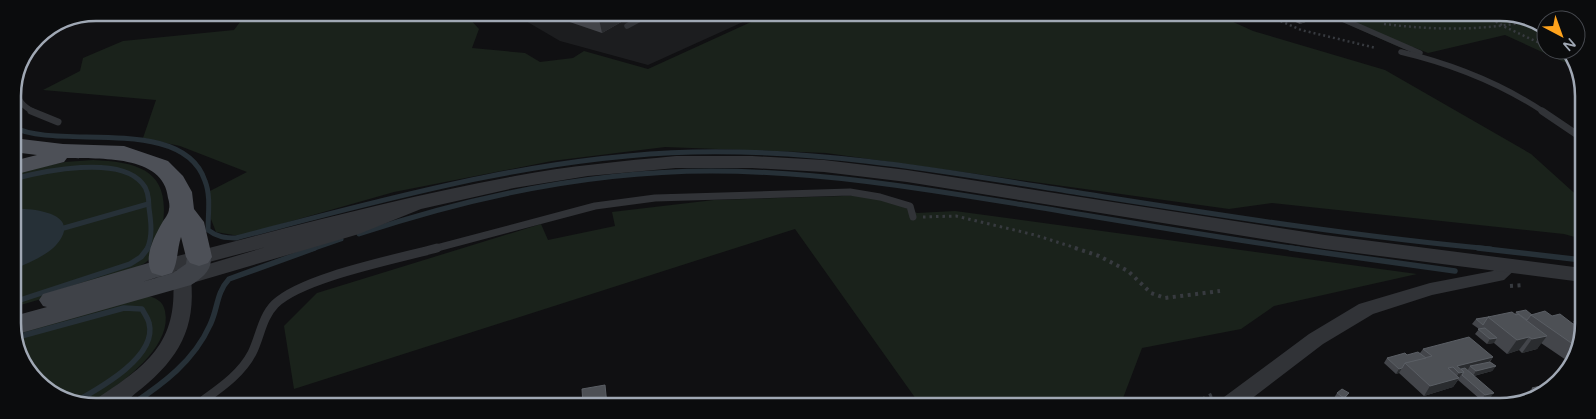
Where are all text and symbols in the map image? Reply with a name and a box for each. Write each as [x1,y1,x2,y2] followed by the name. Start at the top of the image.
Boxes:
[1536,10,1586,60] north arrow
[1559,34,1579,55] text: N

